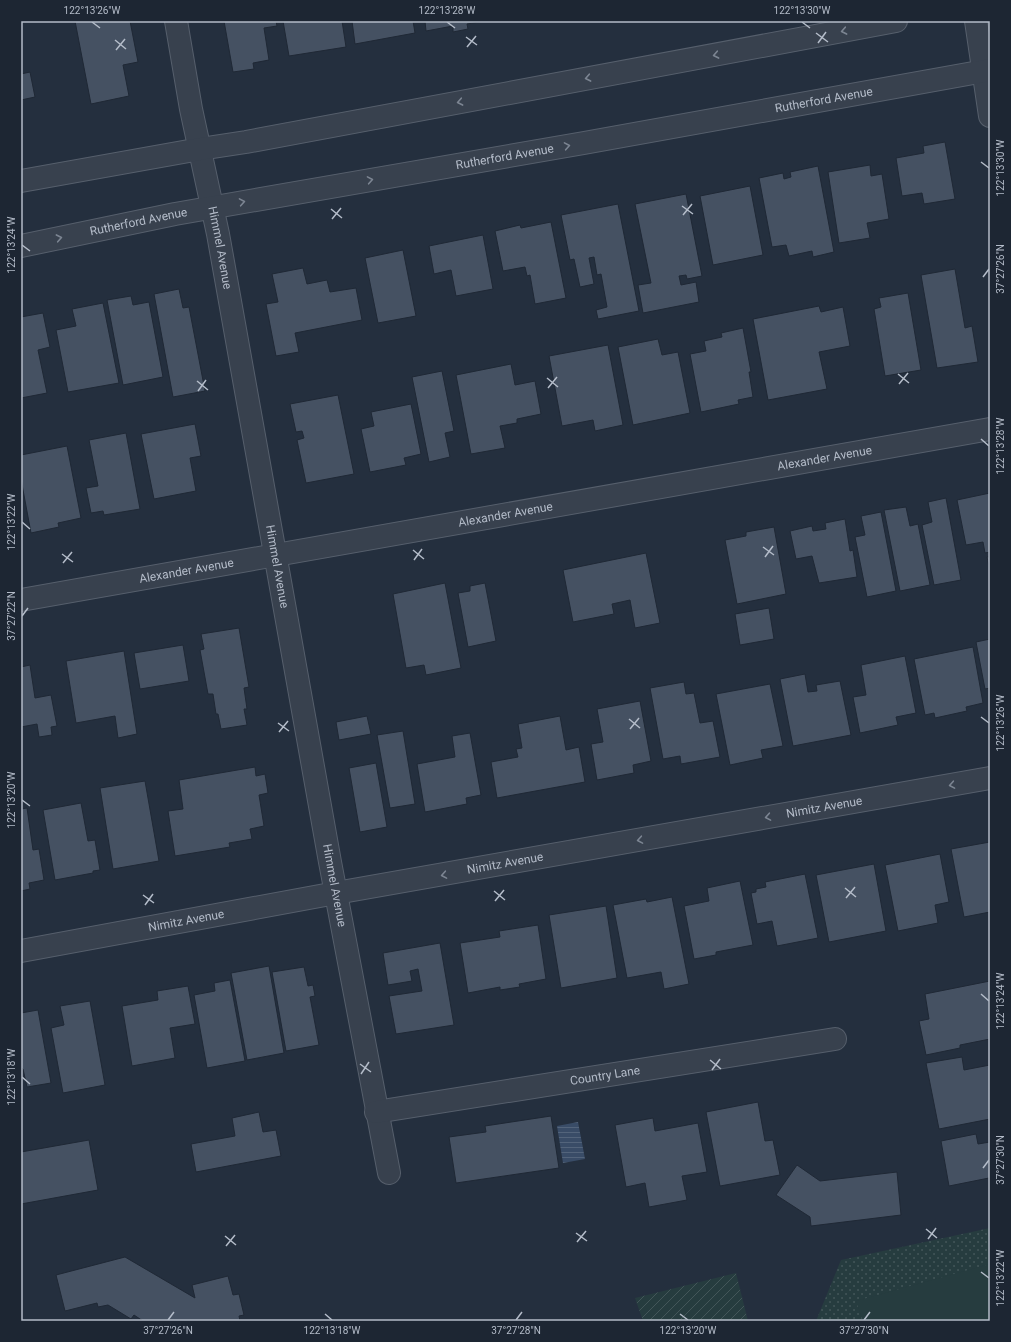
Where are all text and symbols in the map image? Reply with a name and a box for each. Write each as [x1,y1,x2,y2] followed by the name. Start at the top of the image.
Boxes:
[64,5,121,16] text: 122°13'26"W
[419,5,476,16] text: 122°13'28"W
[774,5,831,16] text: 122°13'30"W
[840,26,847,34] one-way arrow
[713,50,719,58] one-way arrow
[585,74,591,82] one-way arrow
[774,84,874,116] street label: Rutherford Avenue
[457,97,463,106] one-way arrow
[995,139,1006,196] text: 122°13'30"W
[455,141,555,172] street label: Rutherford Avenue
[564,143,570,151] one-way arrow
[367,177,373,185] one-way arrow
[239,199,245,207] one-way arrow
[89,205,188,239] street label: Rutherford Avenue
[205,205,235,290] street label: Himmel Avenue
[6,216,17,273] text: 122°13'24"W
[56,234,62,243] one-way arrow
[995,244,1006,294] text: 37°27'26"N
[995,417,1006,474] text: 122°13'28"W
[776,443,873,473] street label: Alexander Avenue
[6,493,17,550] text: 122°13'22"W
[457,499,554,530] street label: Alexander Avenue
[263,524,292,609] street label: Himmel Avenue
[138,556,235,586] street label: Alexander Avenue
[6,591,17,641] text: 37°27'22"N
[995,694,1006,751] text: 122°13'26"W
[6,771,17,828] text: 122°13'20"W
[948,780,955,789] one-way arrow
[785,794,863,821] street label: Nimitz Avenue
[765,812,772,821] one-way arrow
[637,835,644,844] one-way arrow
[320,843,349,928] street label: Himmel Avenue
[466,850,544,877] street label: Nimitz Avenue
[440,870,447,879] one-way arrow
[147,907,225,934] street label: Nimitz Avenue
[995,972,1006,1029] text: 122°13'24"W
[6,1048,17,1105] text: 122°13'18"W
[569,1063,641,1088] street label: Country Lane
[995,1135,1006,1185] text: 37°27'30"N
[995,1249,1006,1306] text: 122°13'22"W
[143,1325,193,1336] text: 37°27'26"N
[304,1325,361,1336] text: 122°13'18"W
[491,1325,541,1336] text: 37°27'28"N
[660,1325,717,1336] text: 122°13'20"W
[839,1325,889,1336] text: 37°27'30"N

